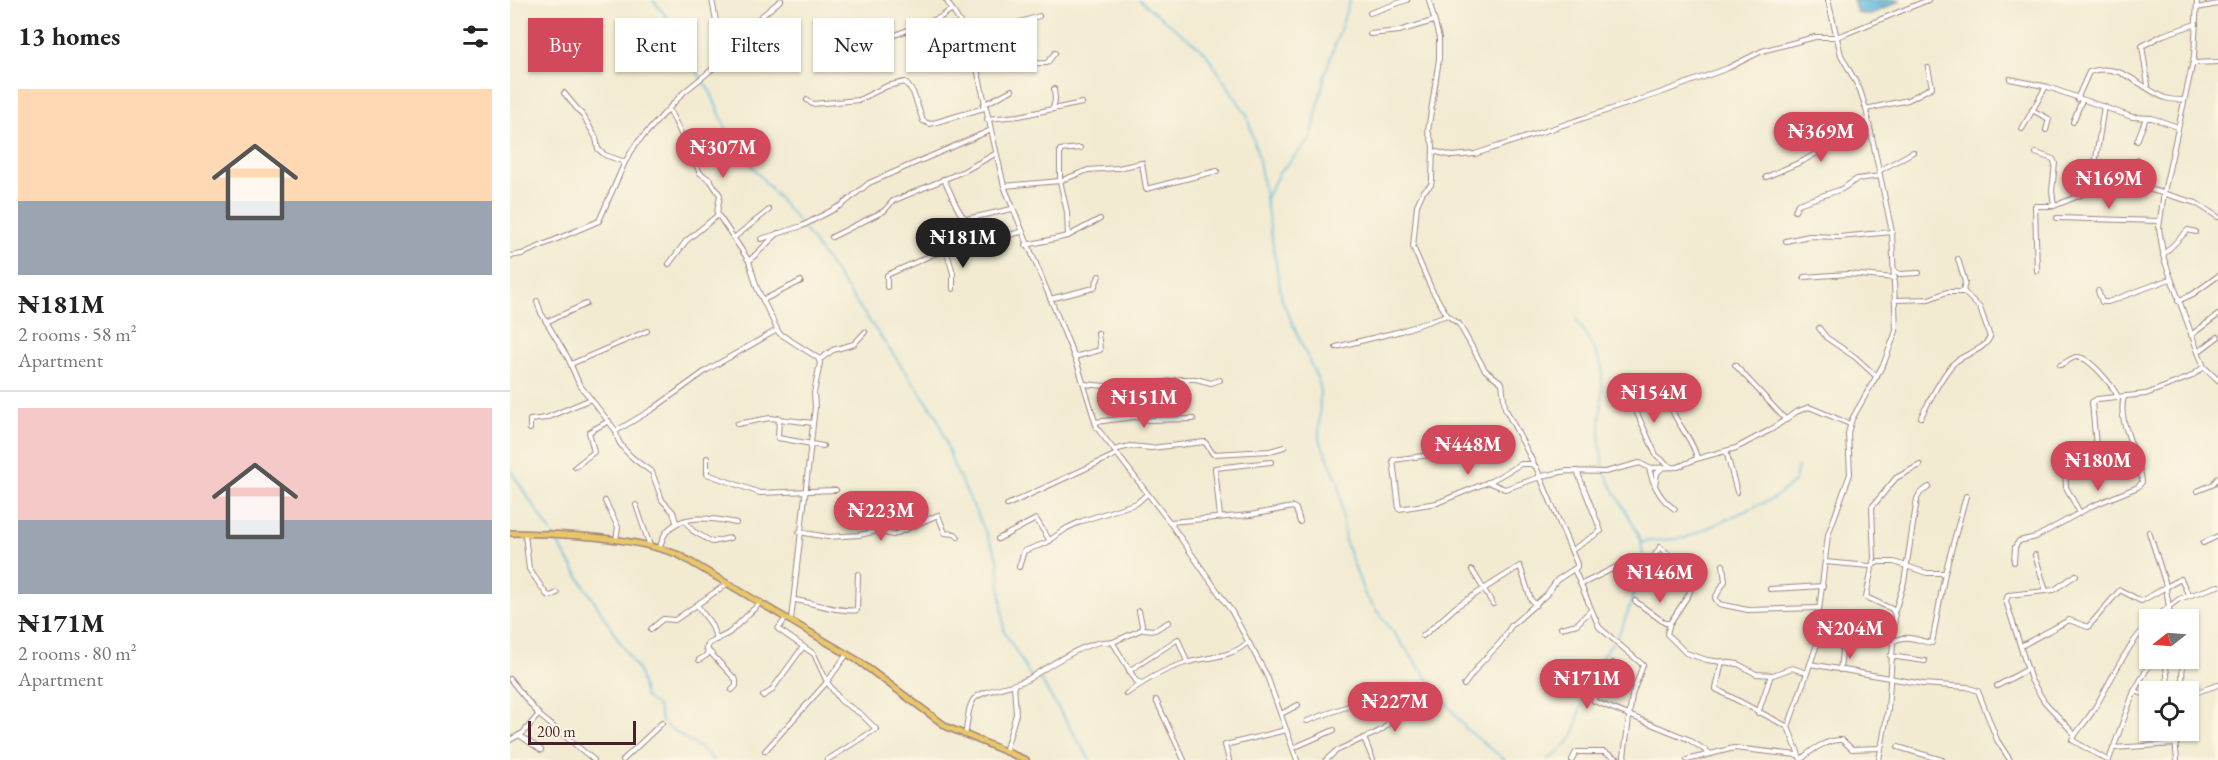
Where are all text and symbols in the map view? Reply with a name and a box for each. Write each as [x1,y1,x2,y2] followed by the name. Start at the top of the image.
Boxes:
[528,18,603,72] chip: Buy
[615,18,697,72] chip: Rent
[709,18,801,72] chip: Filters
[813,18,894,72] chip: New
[906,18,1037,72] chip: Apartment
[18,19,120,53] text: 13 homes
[459,20,492,53] icon: filters
[1779,112,1863,163] pin: ₦369M
[1788,118,1854,144] text: ₦369M
[201,128,309,236] icon: home
[681,128,765,179] pin: ₦307M
[690,134,756,160] text: ₦307M
[2067,159,2151,210] pin: ₦169M
[2076,165,2142,191] text: ₦169M
[921,218,1005,269] pin: ₦181M
[930,224,996,250] text: ₦181M
[18,287,105,321] text: ₦181M
[18,321,137,347] text: 2 rooms · 58 m²
[18,347,103,373] text: Apartment
[1612,373,1696,424] pin: ₦154M
[1102,378,1186,429] pin: ₦151M
[1621,379,1687,405] text: ₦154M
[1111,384,1177,410] text: ₦151M
[1426,425,1510,476] pin: ₦448M
[1435,431,1501,457] text: ₦448M
[2056,441,2140,492] pin: ₦180M
[201,447,309,555] icon: home
[2065,447,2131,473] text: ₦180M
[839,491,923,542] pin: ₦223M
[848,497,914,523] text: ₦223M
[1618,553,1702,604] pin: ₦146M
[1627,559,1693,585] text: ₦146M
[18,606,105,640] text: ₦171M
[1808,609,1892,660] pin: ₦204M
[2139,609,2199,669] north arrow
[2139,609,2199,741] map controls
[1817,615,1883,641] text: ₦204M
[18,640,137,666] text: 2 rooms · 80 m²
[1545,659,1629,710] pin: ₦171M
[1554,665,1620,691] text: ₦171M
[18,666,103,692] text: Apartment
[2139,681,2199,741] button: locate
[1353,682,1437,733] pin: ₦227M
[1362,688,1428,714] text: ₦227M
[528,718,636,746] scale bar
[537,721,576,742] text: 200 m

